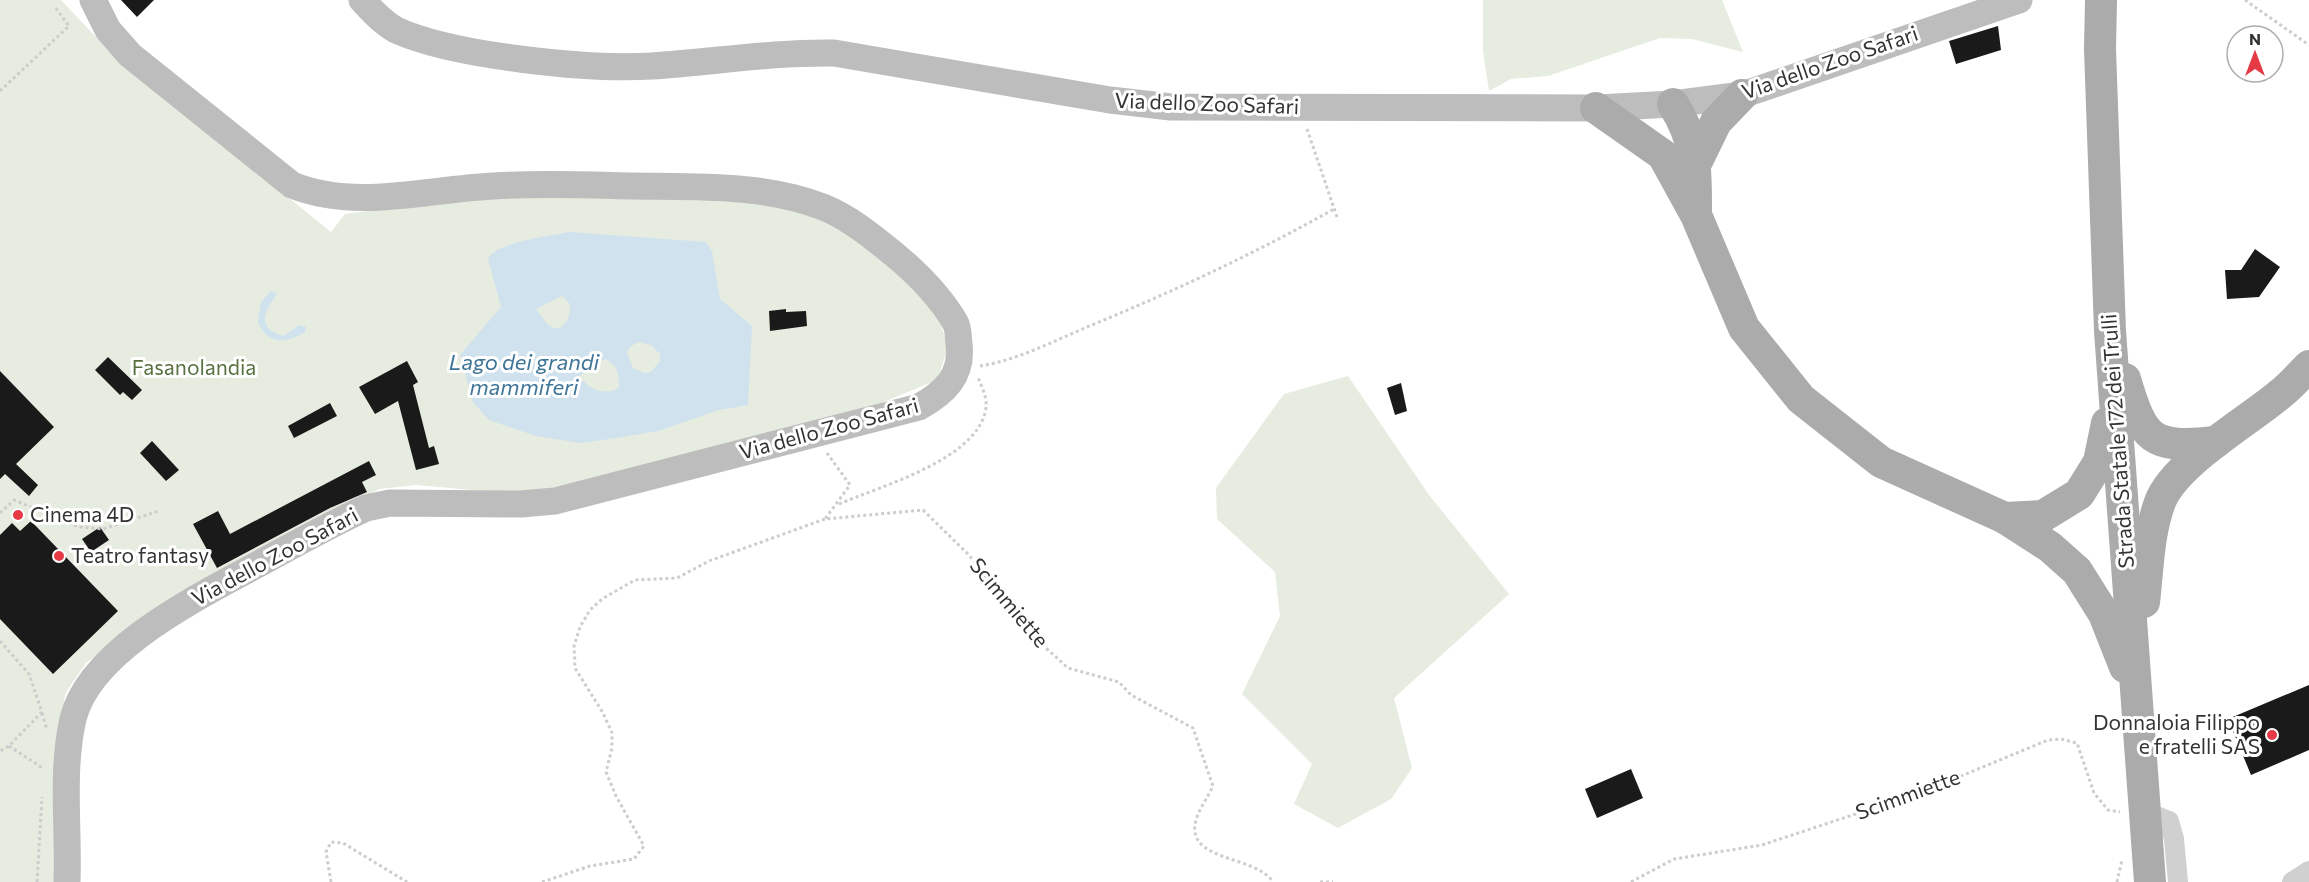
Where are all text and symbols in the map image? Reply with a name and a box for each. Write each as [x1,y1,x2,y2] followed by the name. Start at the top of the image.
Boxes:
[1738,20,1921,103] street label: Via dello Zoo Safari
[2225,24,2285,84] north arrow
[2249,29,2261,48] text: N
[1114,87,1300,118] street label: Via dello Zoo Safari
[2095,313,2138,569] street label: Strada Statale 172 dei Trulli
[449,348,600,400] water label: Lago dei grandi mammiferi
[132,354,256,379] park label: Fasanolandia
[736,392,921,464] street label: Via dello Zoo Safari
[30,501,134,526] place label: Cinema 4D
[187,501,362,610] street label: Via dello Zoo Safari
[11,508,25,522] marker: Cinema 4D
[71,542,209,567] place label: Teatro fantasy
[52,549,66,563] marker: Teatro fantasy
[965,552,1055,652] street label: Scimmiette
[2093,709,2260,758] place label: Donnaloia Filippo e fratelli SAS
[2265,728,2279,742] marker: Donnaloia Filippo e fratelli SAS
[1852,763,1963,824] street label: Scimmiette

